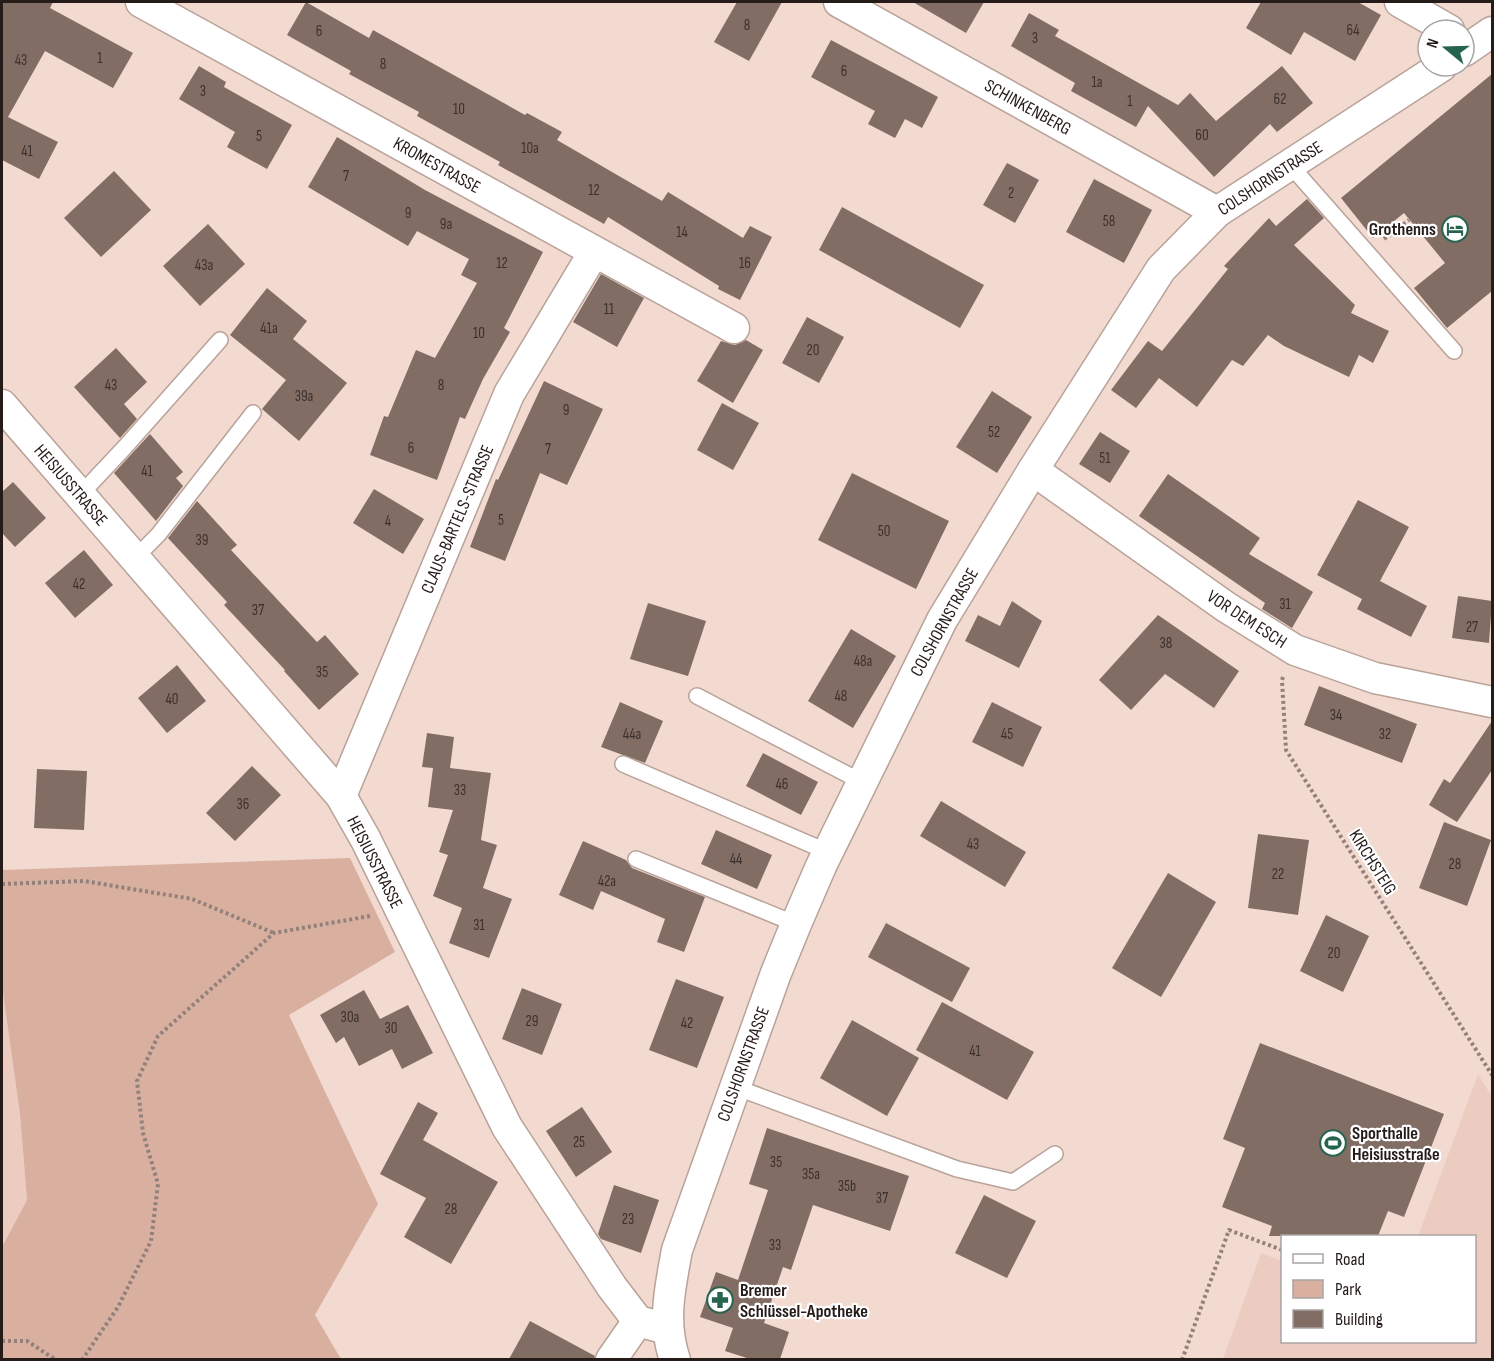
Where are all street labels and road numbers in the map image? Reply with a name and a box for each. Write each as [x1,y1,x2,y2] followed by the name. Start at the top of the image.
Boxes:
[981,75,1075,140] street label: SCHINKENBERG
[389,133,484,198] street label: KROMESTRASSE
[1214,137,1327,220] street label: COLSHORNSTRASSE
[30,440,112,530] street label: HEISIUSSTRASSE
[417,442,498,597] street label: CLAUS-BARTELS-STRASSE
[906,564,983,680] street label: COLSHORNSTRASSE
[1203,586,1291,653] street label: VOR DEM ESCH
[342,812,407,912] street label: HEISIUSSTRASSE
[1344,826,1401,899] street label: KIRCHSTEIG
[713,1004,774,1124] street label: COLSHORNSTRASSE

